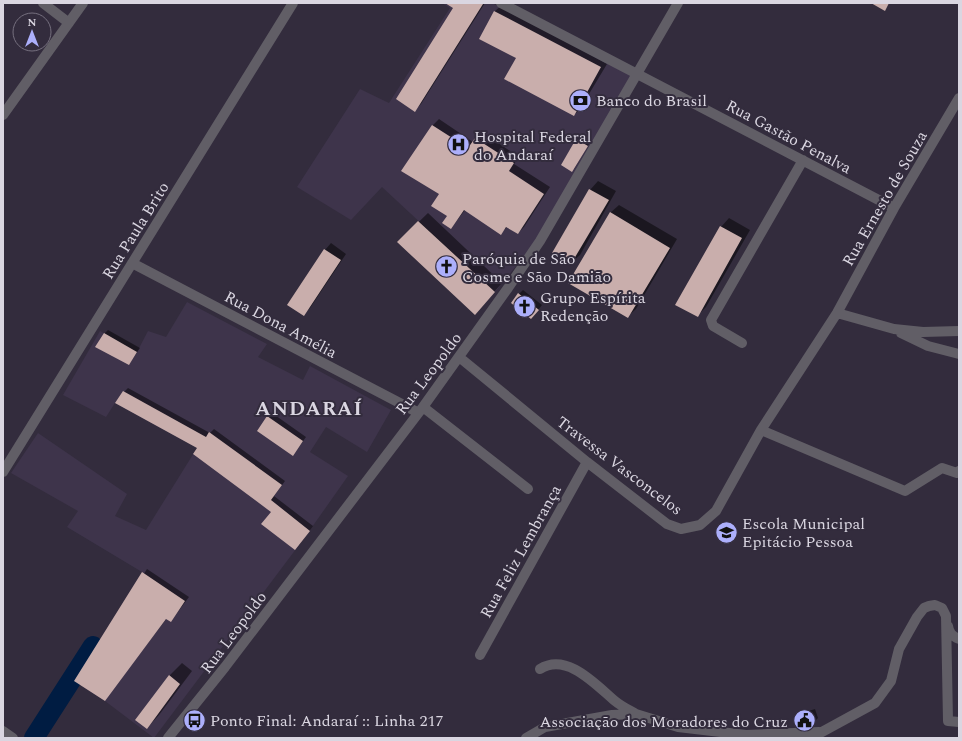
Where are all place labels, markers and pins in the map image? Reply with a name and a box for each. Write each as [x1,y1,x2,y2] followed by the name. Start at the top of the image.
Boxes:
[567,87,593,113] bank icon: Banco do Brasil
[596,89,707,113] place label: Banco do Brasil
[474,125,591,167] place label: Hospital Federal do Andaraí
[445,132,471,158] hospital icon: Hospital Federal do Andaraí
[462,247,611,289] place label: Paróquia de São Cosme e São Damião
[433,254,459,280] church icon: Paróquia de São Cosme e São Damião
[540,286,646,328] place label: Grupo Espírita Redenção
[512,293,538,319] church icon: Grupo Espírita Redenção
[742,512,865,554] place label: Escola Municipal Epitácio Pessoa
[714,519,740,545] school or university icon: Escola Municipal Epitácio Pessoa
[181,707,207,733] bus stop icon: Ponto Final: Andaraí :: Linha 217
[791,708,817,734] public building icon: Associação dos Moradores do Cruz
[210,709,443,733] place label: Ponto Final: Andaraí :: Linha 217
[540,710,788,734] place label: Associação dos Moradores do Cruz

